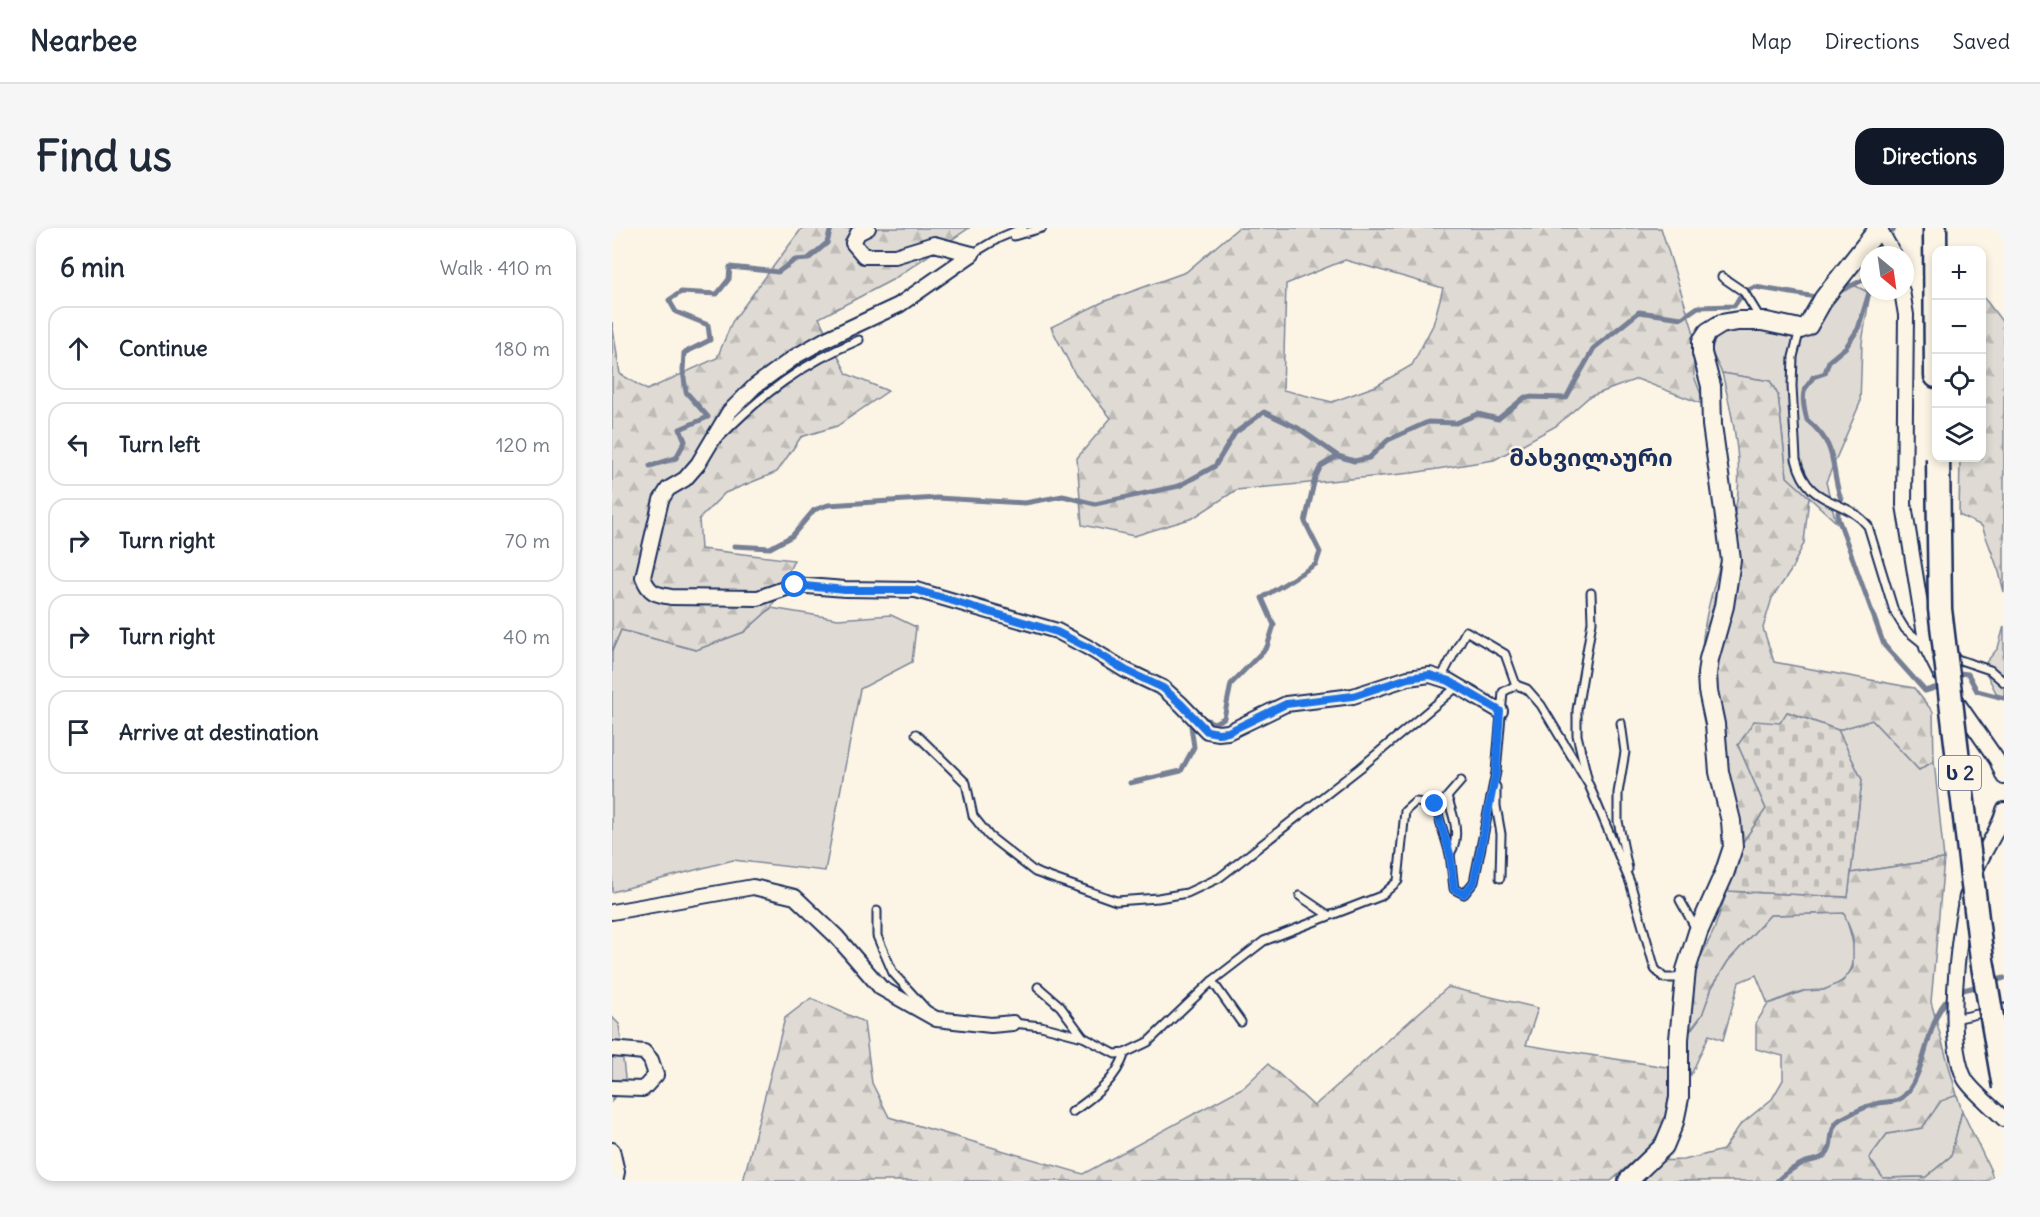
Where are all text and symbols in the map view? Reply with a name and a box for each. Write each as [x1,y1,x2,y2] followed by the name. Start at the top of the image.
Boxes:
[30,23,137,59] text: Nearbee
[1751,28,1792,55] text: Map
[1825,28,1919,55] text: Directions
[1952,28,2010,55] text: Saved
[1855,128,2004,185] button: Directions
[36,130,172,182] text: Find us
[1860,246,1914,300] north arrow
[1932,246,1986,462] map controls
[1932,246,1986,300] button: +
[60,251,125,284] text: 6 min
[440,255,552,280] text: Walk · 410 m
[1932,300,1986,354] button: −
[62,332,95,365] icon: ahead
[119,334,208,362] text: Continue
[495,336,550,361] text: 180 m
[1932,354,1986,408] button: locate
[1932,408,1986,462] button: layers
[62,428,95,461] icon: left
[119,430,200,458] text: Turn left
[496,432,550,457] text: 120 m
[1509,442,1673,472] district label: მახვილაური
[62,524,95,557] icon: right
[119,526,215,554] text: Turn right
[505,528,550,553] text: 70 m
[781,571,807,597] route start
[62,620,95,653] icon: right
[119,622,215,650] text: Turn right
[503,624,550,649] text: 40 m
[62,716,95,749] icon: arrive
[119,718,319,746] text: Arrive at destination
[1939,756,1981,790] road number: ს 2
[1421,790,1447,816] route end

